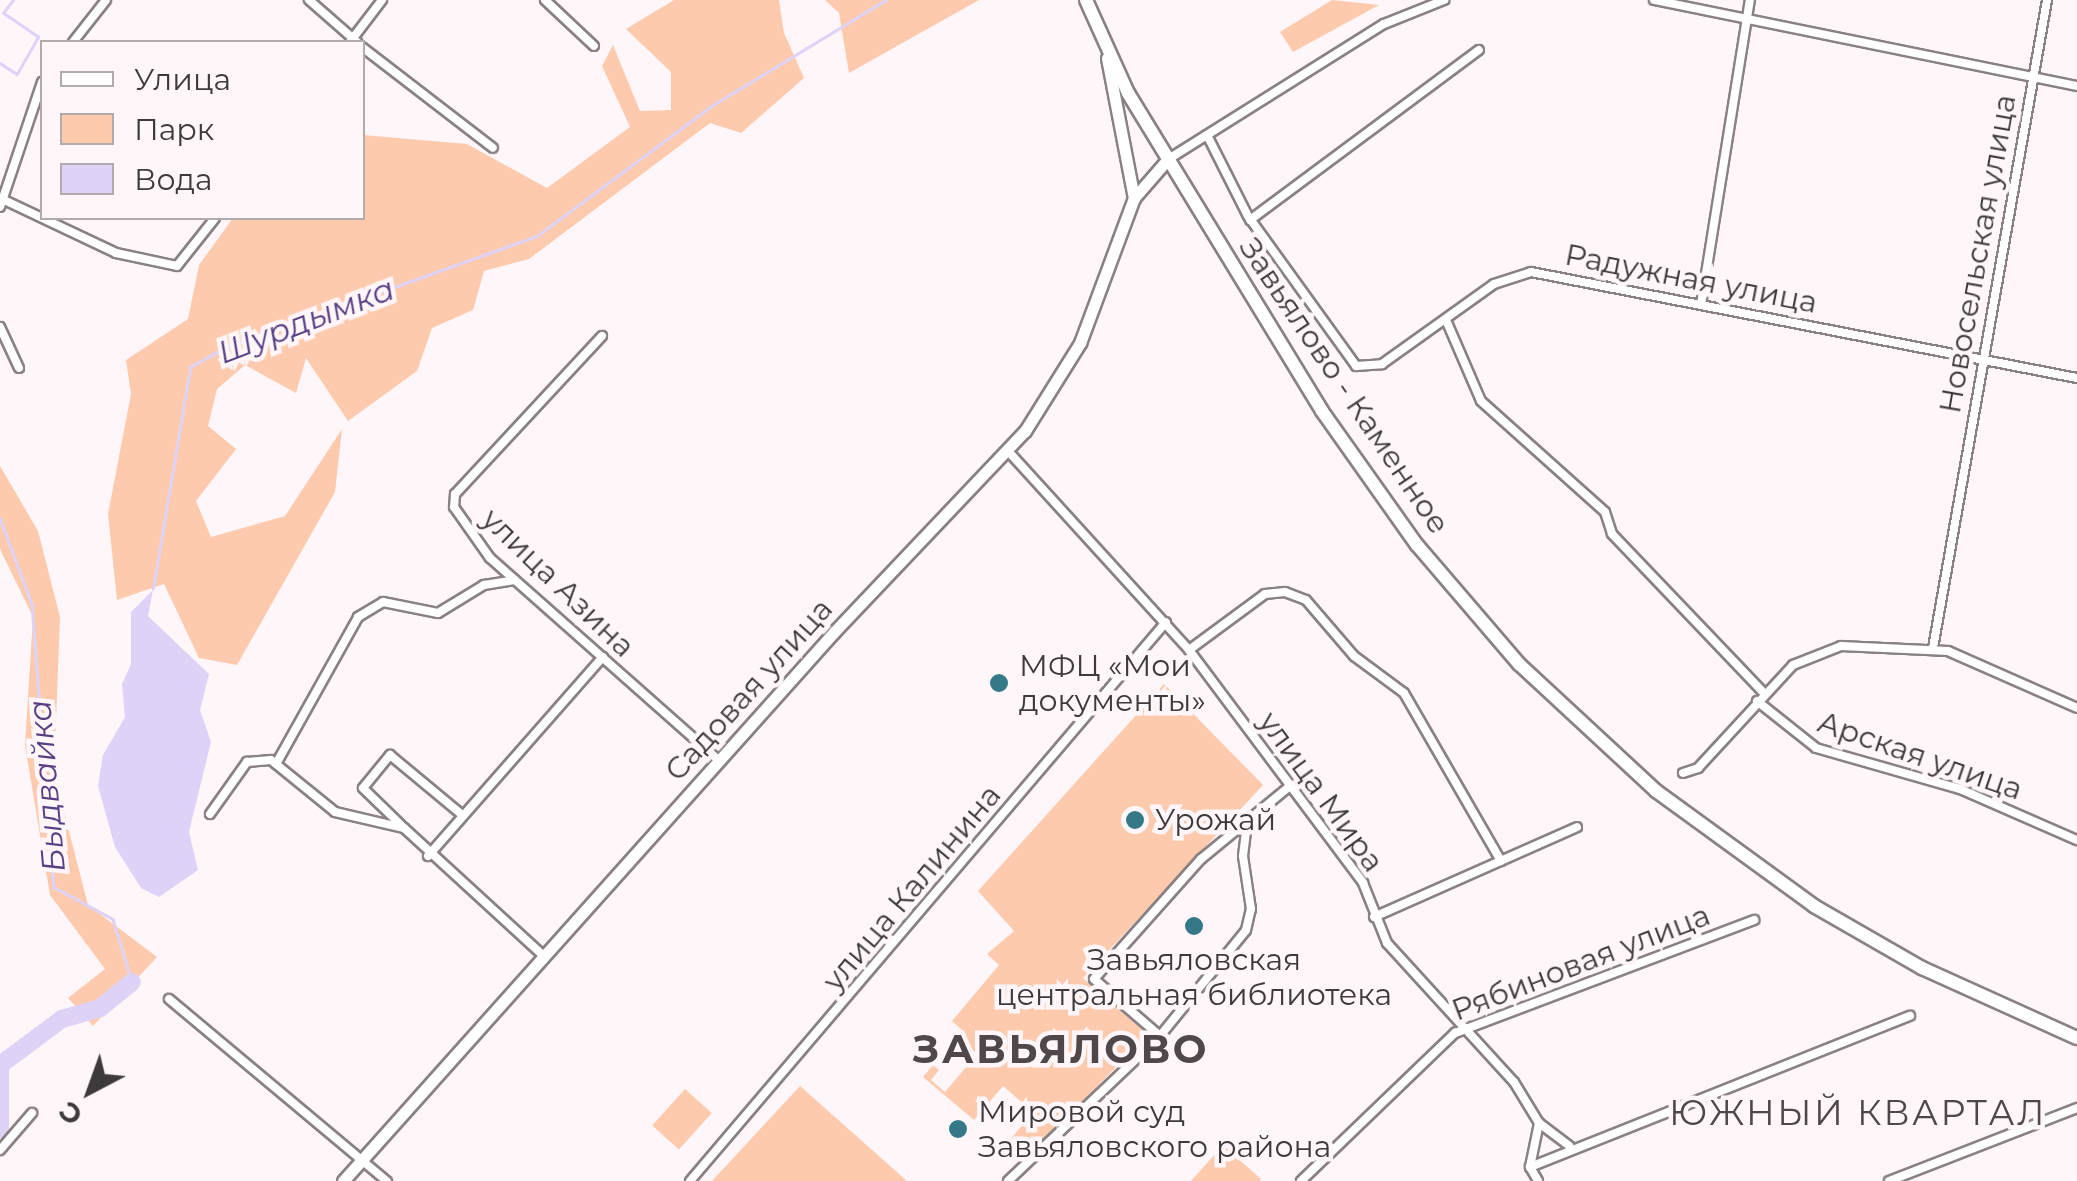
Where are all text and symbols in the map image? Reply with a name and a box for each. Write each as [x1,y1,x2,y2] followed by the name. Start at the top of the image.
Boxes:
[40,40,365,220] legend
[134,61,231,98] text: Улица
[1932,92,2024,416] street label: Новосельская улица
[134,111,214,148] text: Парк
[134,161,213,198] text: Вода
[1231,231,1457,541] street label: Завьялово - Каменное
[1562,237,1820,321] street label: Радужная улица
[212,270,400,372] water label: Шурдымка
[474,501,642,665] street label: улица Азина
[658,591,840,789] street label: Садовая улица
[1019,648,1206,718] place label: МФЦ «Мои документы»
[988,672,1010,694] marker: МФЦ «Мои документы»
[20,698,74,874] water label: Быдвайка
[1813,704,2027,808] street label: Арская улица
[1251,705,1391,879] street label: улица Мира
[815,778,1009,998] street label: улица Калинина
[1155,802,1276,838] place label: Урожай
[1124,809,1146,831] marker: Урожай
[1447,897,1715,1029] street label: Рябиновая улица
[1183,915,1205,937] marker: Завьяловская центральная библиотека
[996,942,1392,1012] place label: Завьяловская центральная библиотека
[913,1025,1209,1073] district label: ЗАВЬЯЛОВО
[40,1041,140,1141] north arrow
[1669,1092,2047,1134] district label: ЮЖНЫЙ КВАРТАЛ
[52,1094,89,1133] text: С
[978,1094,1331,1164] place label: Мировой суд Завьяловского района
[947,1118,969,1140] marker: Мировой суд Завьяловского района

